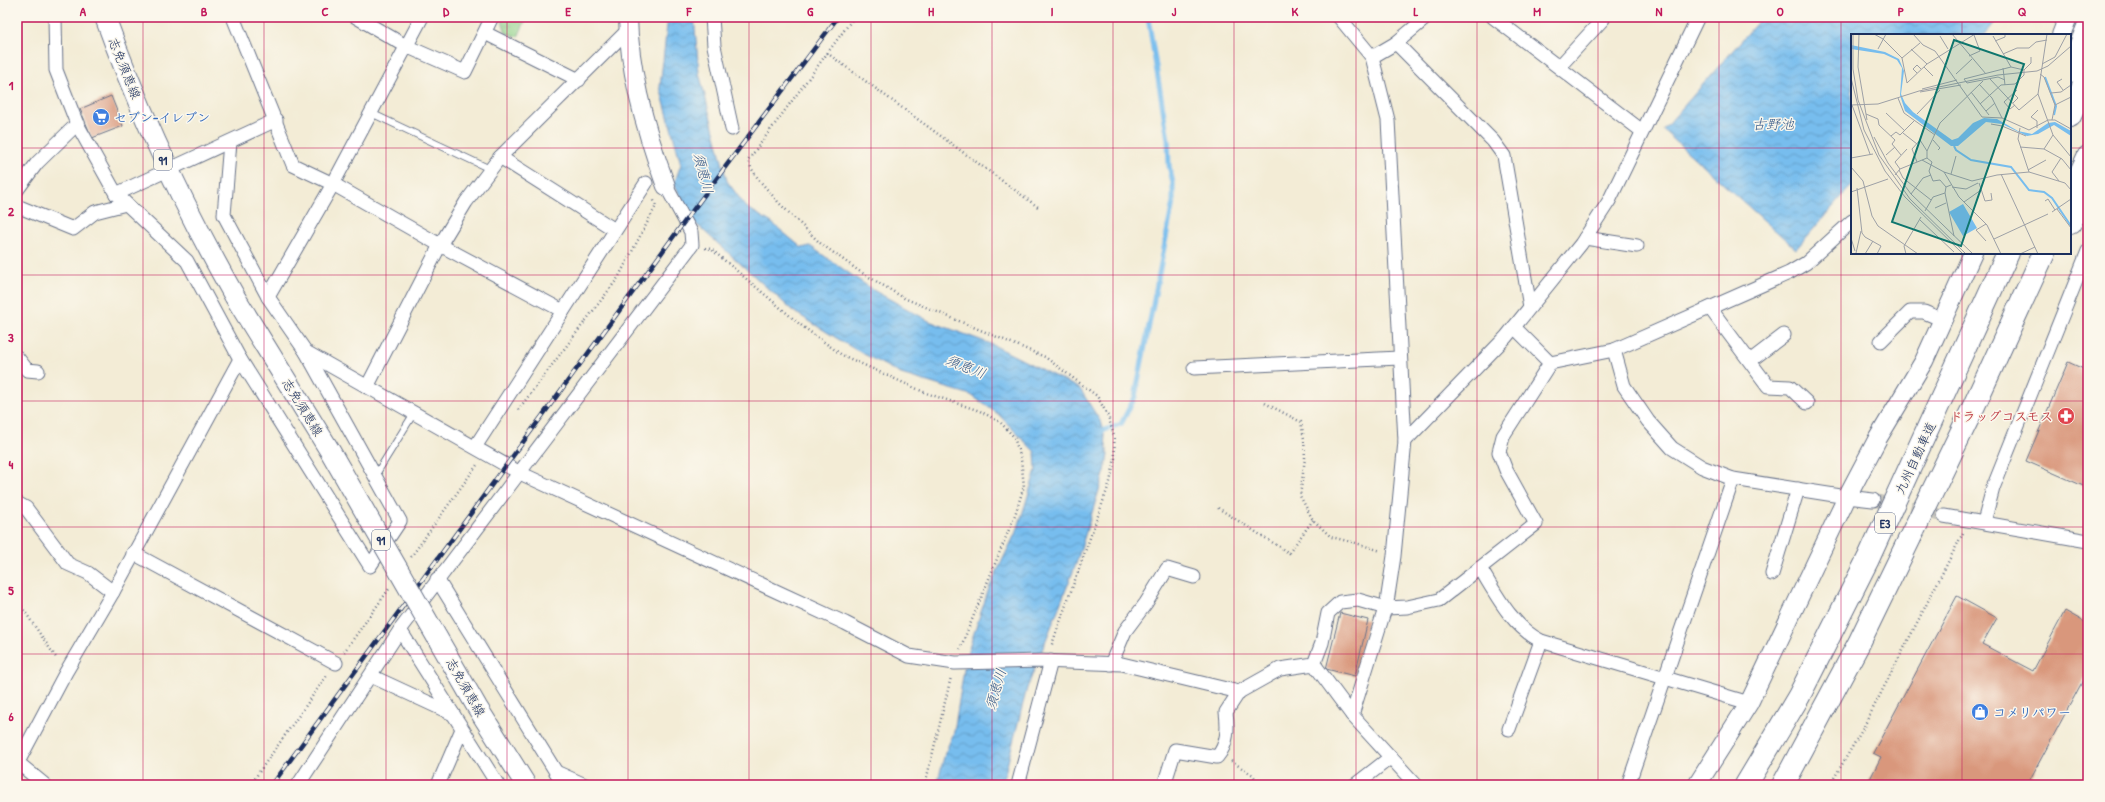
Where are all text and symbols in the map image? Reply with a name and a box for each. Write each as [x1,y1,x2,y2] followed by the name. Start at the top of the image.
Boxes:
[80,2,87,20] text: A
[201,2,208,20] text: B
[321,2,329,20] text: C
[443,2,450,20] text: D
[565,2,571,20] text: E
[686,2,693,20] text: F
[807,2,814,20] text: G
[928,2,934,20] text: H
[1050,2,1054,20] text: I
[1172,2,1177,20] text: J
[1292,2,1299,20] text: K
[1414,2,1419,20] text: L
[1533,2,1541,20] text: M
[1656,2,1663,20] text: N
[1776,2,1784,20] text: O
[1898,2,1904,20] text: P
[2018,2,2027,20] text: Q
[104,34,146,102] street label: 志免須恵線
[1851,34,2071,254] inset map
[9,76,14,94] text: 1
[91,107,111,127] supermarket icon: セブン-イレブン
[114,108,210,126] place label: セブン-イレブン
[1752,114,1795,133] water label: 古野池
[154,150,172,170] road number: 91
[690,150,718,196] water label: 須恵川
[8,202,15,220] text: 2
[8,328,14,346] text: 3
[943,350,989,382] water label: 須恵川
[278,375,328,440] street label: 志免須恵線
[2056,406,2076,426] pharmacy icon: ドラッグコスモス
[1950,407,2053,425] place label: ドラッグコスモス
[1890,419,1940,497] street label: 九州自動車道
[9,455,14,473] text: 4
[1875,513,1895,533] road number: E3
[372,530,390,550] road number: 91
[8,581,14,599] text: 5
[442,654,491,721] street label: 志免須恵線
[980,666,1010,712] water label: 須恵川
[1970,702,1990,722] shop icon: コメリパワー
[1993,703,2071,721] place label: コメリパワー
[8,707,14,725] text: 6

